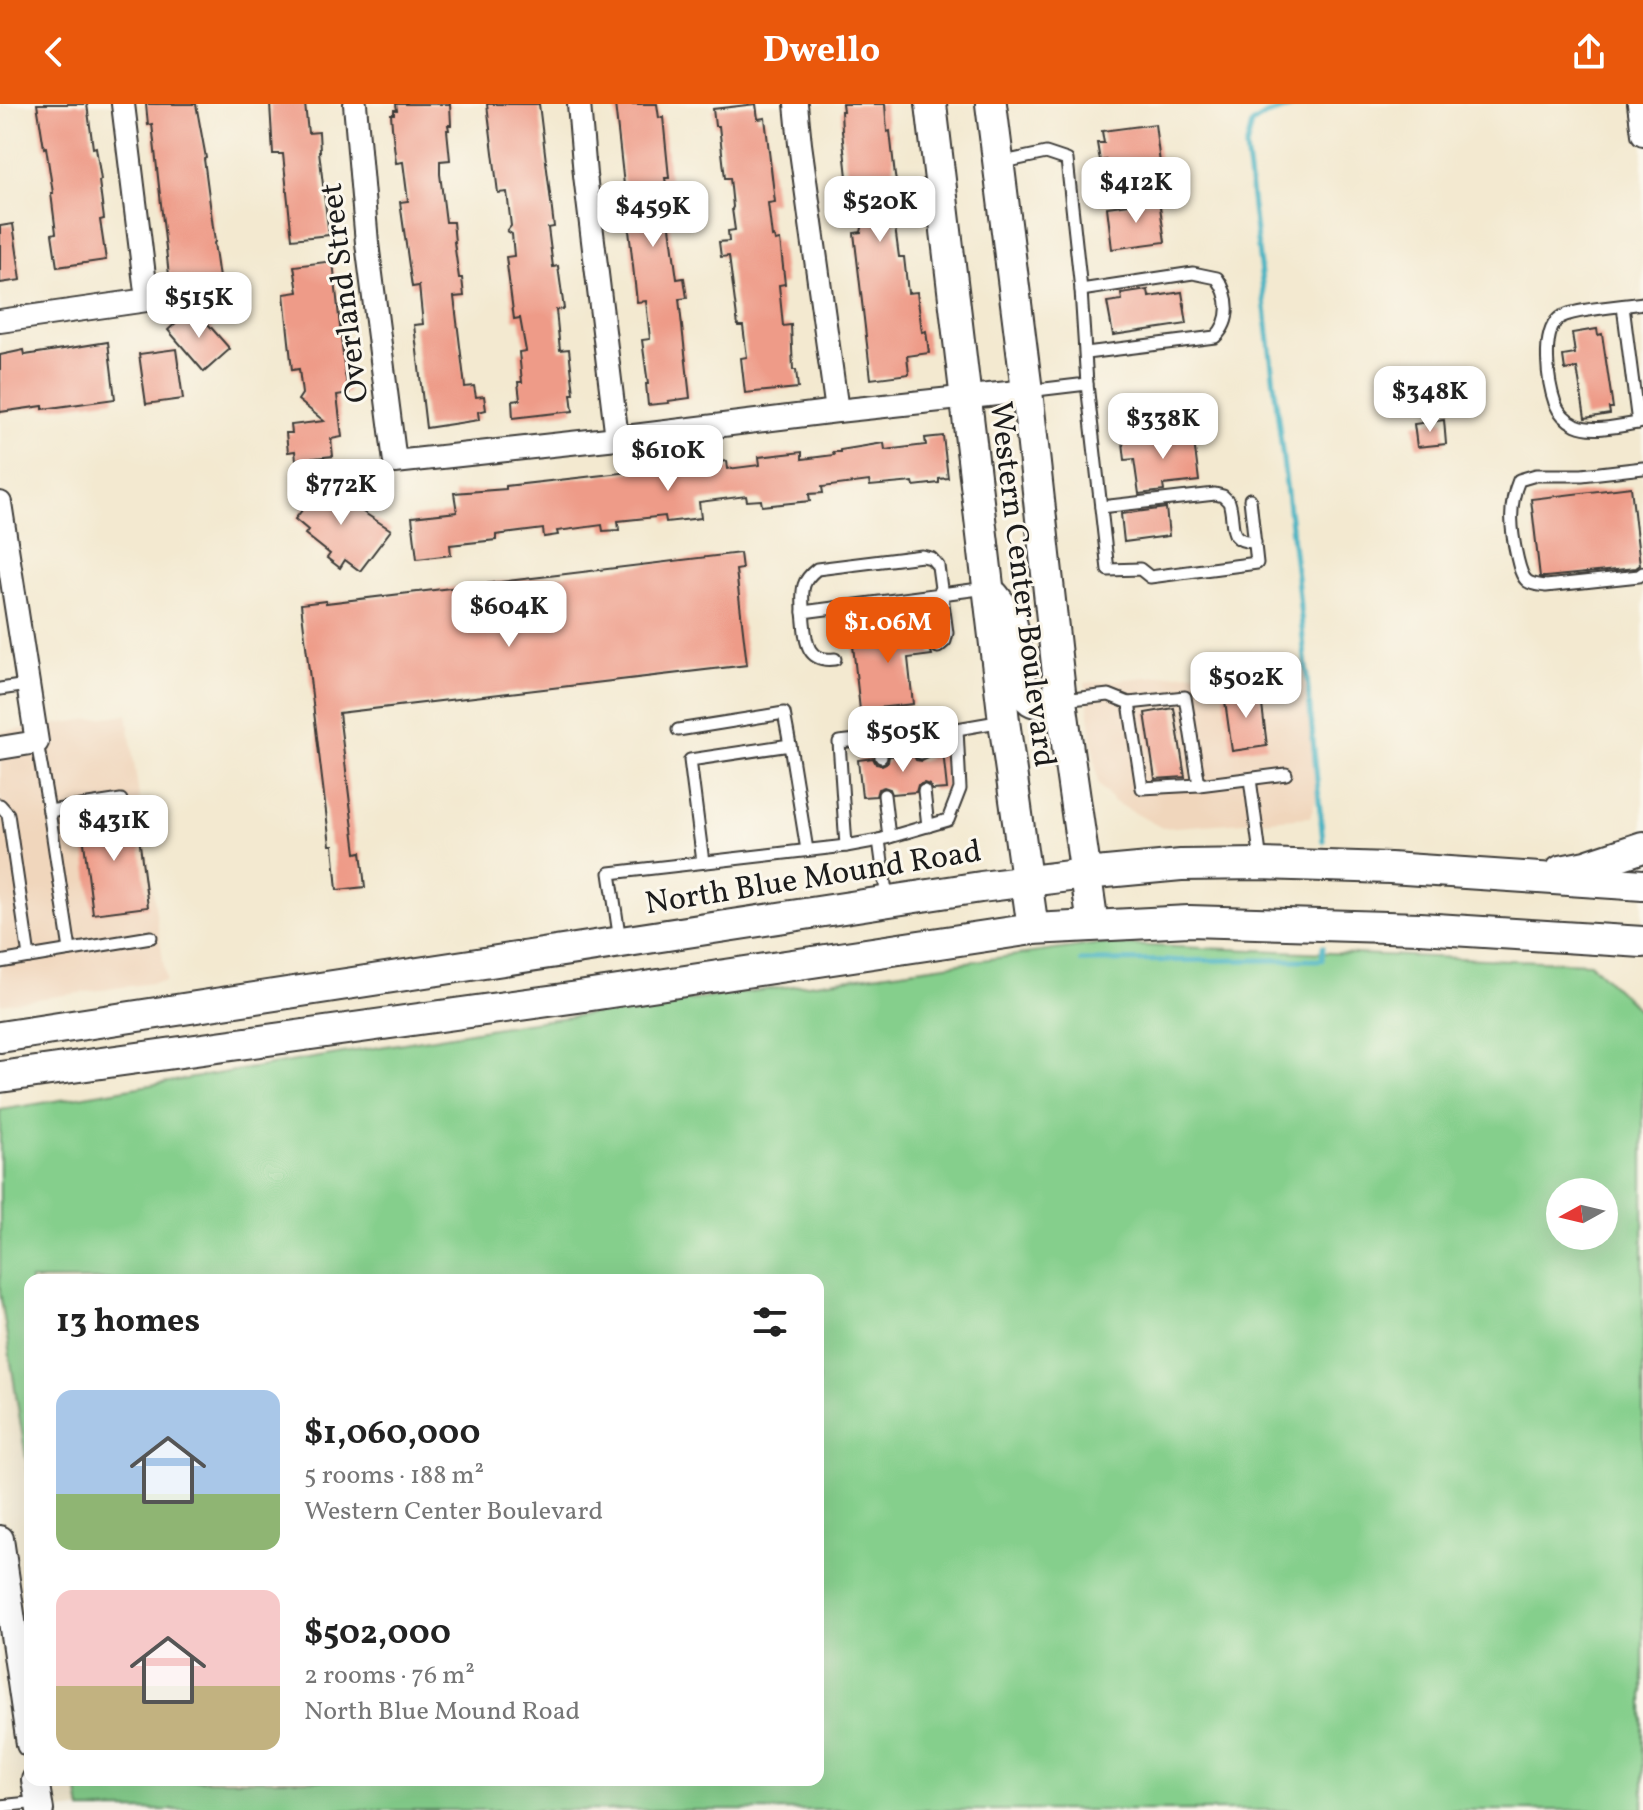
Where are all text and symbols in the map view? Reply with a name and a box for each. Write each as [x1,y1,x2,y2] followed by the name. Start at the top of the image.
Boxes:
[763,27,880,77] text: Dwello
[32,30,76,74] icon: back
[1567,30,1611,74] icon: share
[1080,157,1192,225] pin: $412K
[1099,165,1173,201] text: $412K
[824,176,936,244] pin: $520K
[311,180,381,405] street label: Overland Street
[597,181,709,249] pin: $459K
[842,184,918,220] text: $520K
[615,189,691,225] text: $459K
[143,272,255,340] pin: $515K
[165,280,233,316] text: $515K
[1374,366,1486,434] pin: $348K
[1392,374,1468,410] text: $348K
[1107,393,1219,461] pin: $338K
[977,399,1065,770] street label: Western Center Boulevard
[1126,401,1200,437] text: $338K
[612,425,724,493] pin: $610K
[631,433,705,469] text: $610K
[285,459,397,527] pin: $772K
[305,467,377,503] text: $772K
[453,581,565,649] pin: $604K
[470,589,548,625] text: $604K
[823,597,953,665] pin: $1.06M
[844,605,932,641] text: $1.06M
[1190,652,1302,720] pin: $502K
[1208,660,1284,696] text: $502K
[847,706,959,774] pin: $505K
[866,714,940,750] text: $505K
[58,795,170,863] pin: $431K
[78,803,150,839] text: $431K
[642,831,985,927] street label: North Blue Mound Road
[1546,1178,1618,1250] north arrow
[1546,1178,1618,1250] map controls
[56,1299,200,1346] text: 13 homes
[748,1300,792,1344] icon: filters
[304,1411,481,1458] text: $1,060,000
[120,1422,216,1518] icon: home
[304,1458,484,1494] text: 5 rooms · 188 m²
[304,1494,603,1530] text: Western Center Boulevard
[304,1611,451,1658] text: $502,000
[120,1622,216,1718] icon: home
[304,1658,475,1694] text: 2 rooms · 76 m²
[304,1694,580,1730] text: North Blue Mound Road

